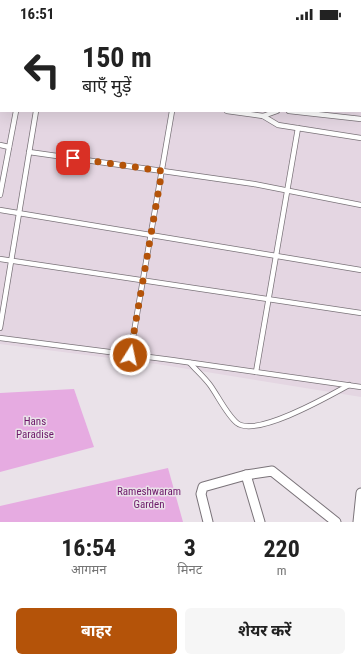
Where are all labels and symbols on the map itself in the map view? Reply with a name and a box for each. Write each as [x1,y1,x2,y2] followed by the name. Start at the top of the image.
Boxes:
[56,141,90,175] pin
[109,334,151,376] position arrow
[16,415,54,441] park label: Hans Paradise
[117,485,181,511] park label: Rameshwaram Garden

